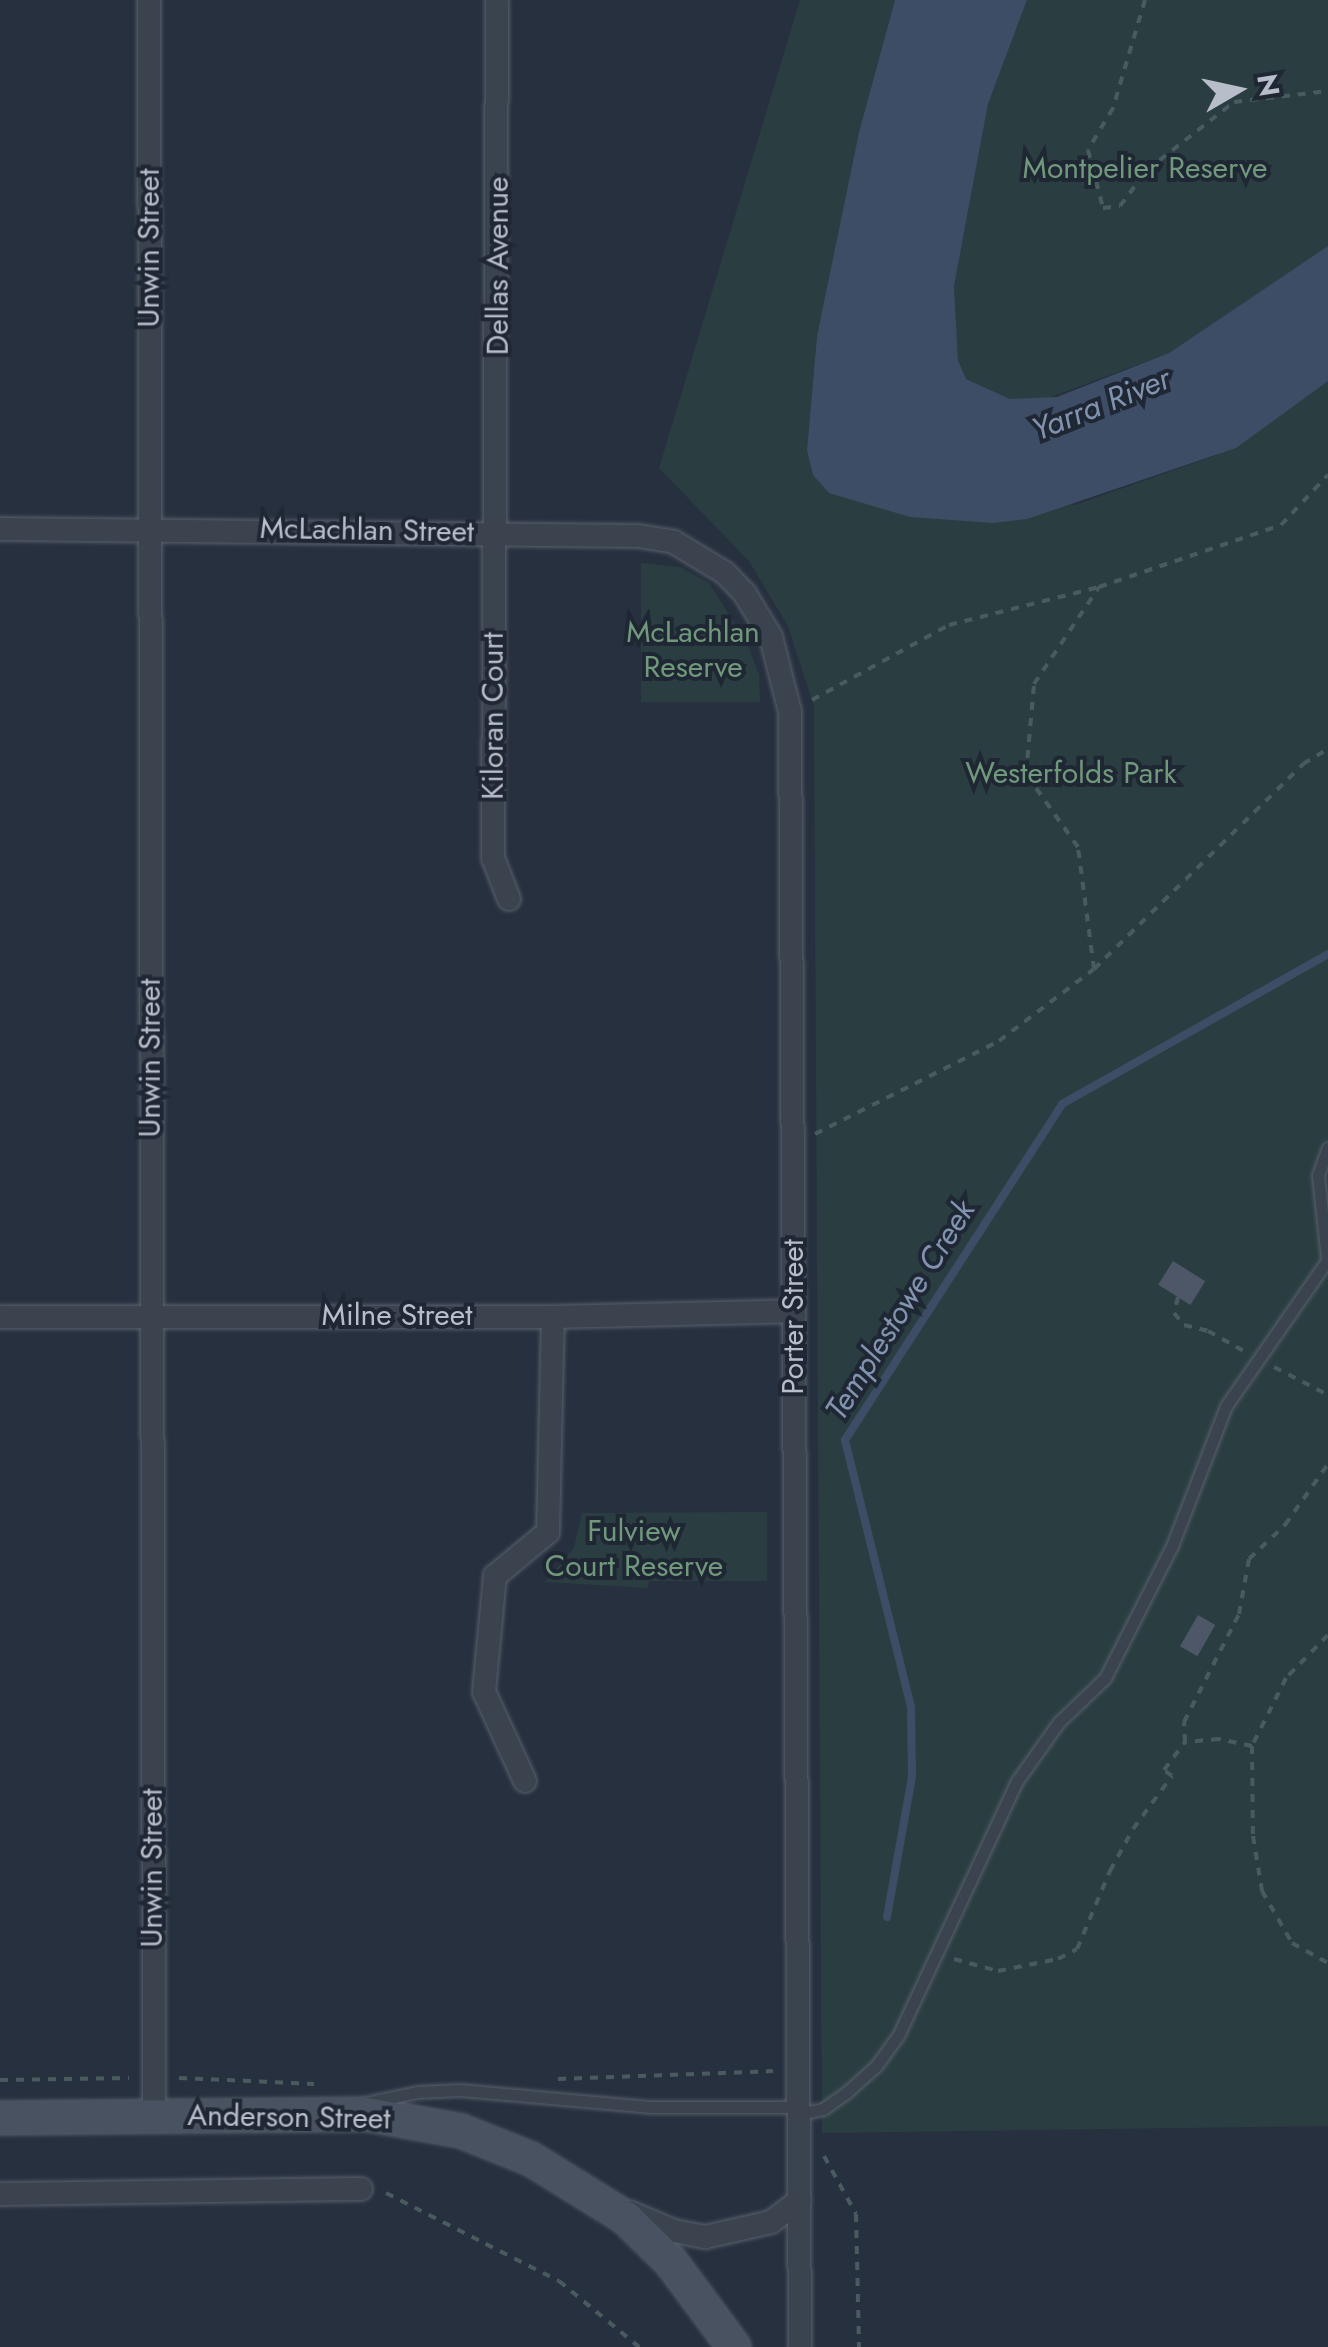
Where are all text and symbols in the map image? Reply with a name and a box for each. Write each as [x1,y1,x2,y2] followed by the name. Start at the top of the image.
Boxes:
[1188,40,1288,140] north arrow
[1246,71,1290,99] text: N
[1023,150,1267,186] park label: Montpelier Reserve
[131,169,167,327] street label: Unwin Street
[480,177,516,355] street label: Dellas Avenue
[1026,359,1176,449] water label: Yarra River
[260,510,474,550] street label: McLachlan Street
[626,614,760,684] park label: McLachlan Reserve
[475,632,511,800] street label: Kiloran Court
[965,755,1177,791] park label: Westerfolds Park
[132,979,168,1137] street label: Unwin Street
[817,1193,983,1427] water label: Templestowe Creek
[775,1239,811,1395] street label: Porter Street
[322,1297,472,1333] street label: Milne Street
[545,1513,723,1584] park label: Fulview Court Reserve
[134,1789,170,1947] street label: Unwin Street
[187,2097,391,2137] street label: Anderson Street

